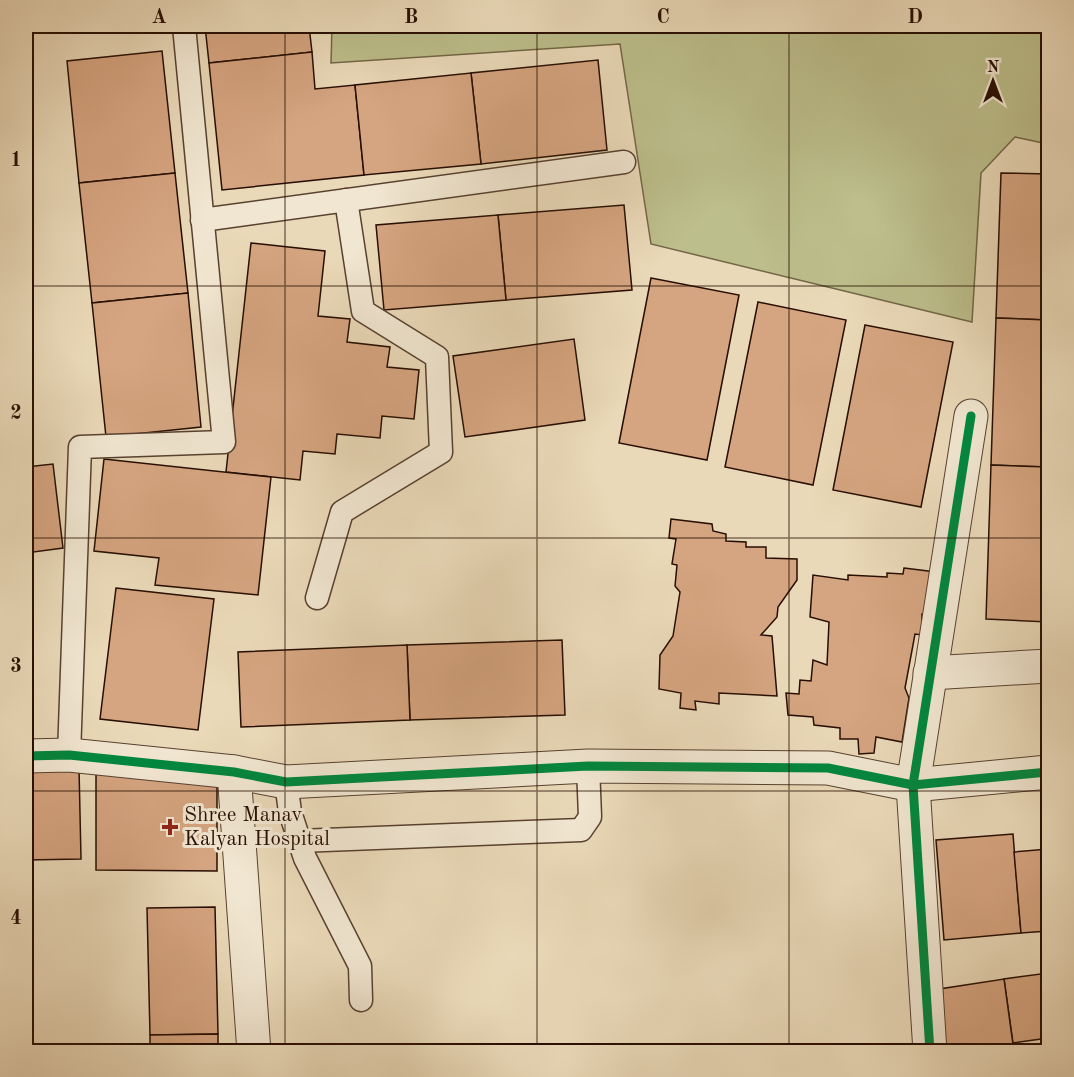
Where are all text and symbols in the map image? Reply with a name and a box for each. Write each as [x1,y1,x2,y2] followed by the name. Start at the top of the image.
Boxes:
[151,8,167,28] text: A
[404,8,418,28] text: B
[656,8,670,28] text: C
[907,8,923,28] text: D
[963,51,1023,111] north arrow
[987,60,1000,76] text: N
[10,151,22,171] text: 1
[10,404,22,424] text: 2
[10,657,22,677] text: 3
[184,805,330,850] place label: Shree Manav Kalyan Hospital
[161,818,179,836] marker: Shree Manav Kalyan Hospital
[10,909,22,929] text: 4

